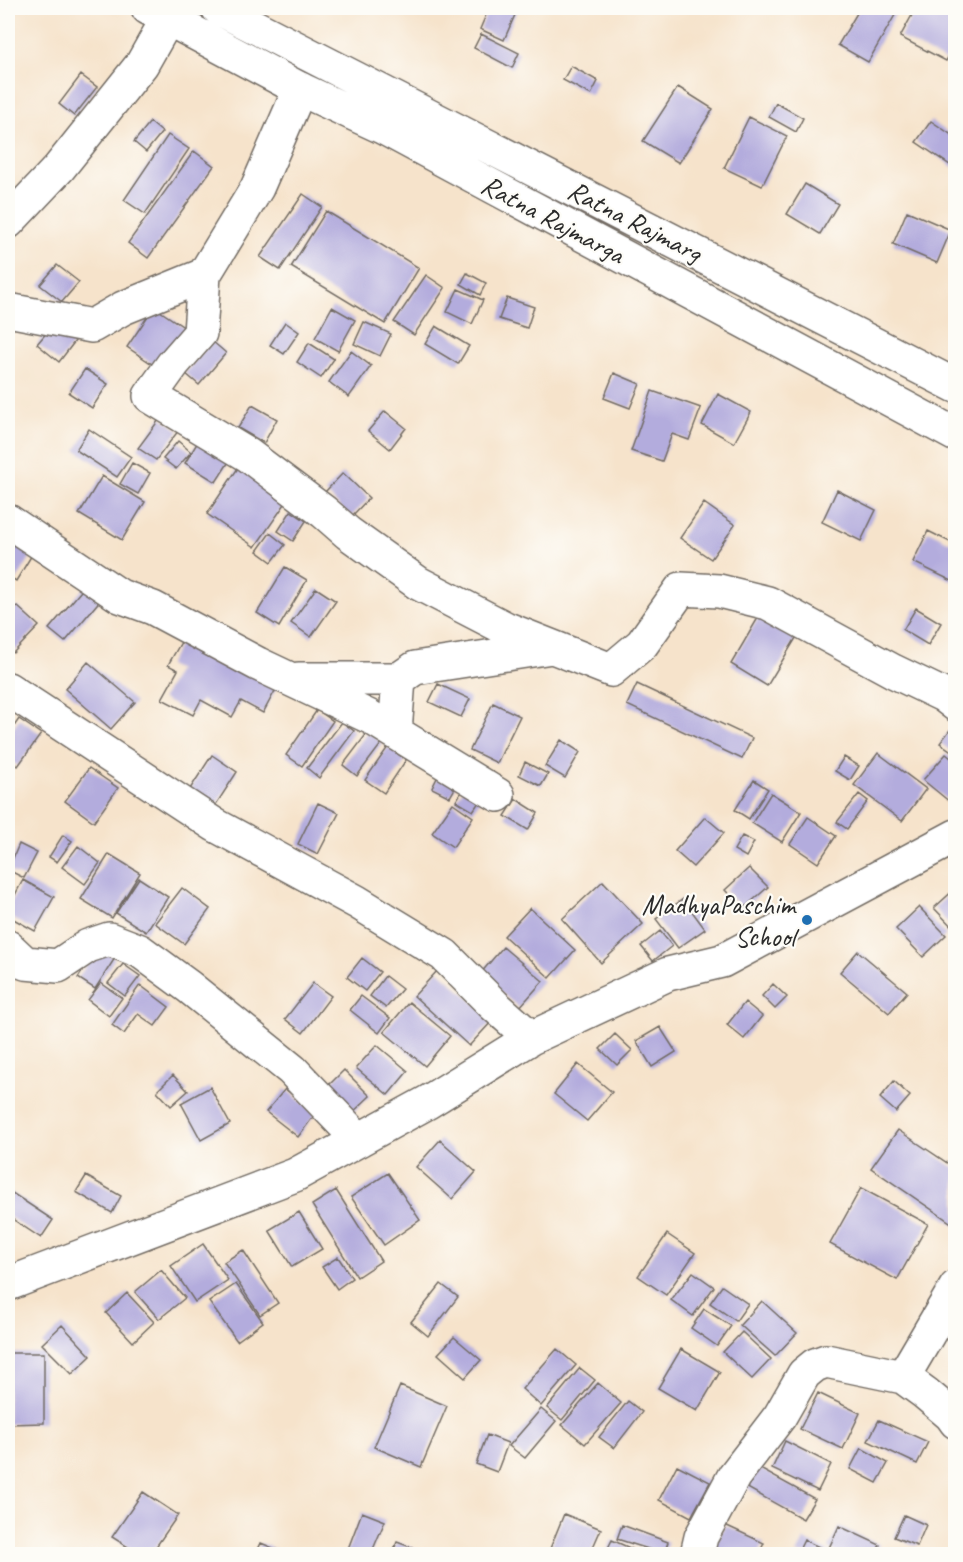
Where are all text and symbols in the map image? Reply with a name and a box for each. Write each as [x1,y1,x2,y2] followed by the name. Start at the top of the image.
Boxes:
[475,167,632,272] street label: Ratna Rajmarga
[562,172,710,271] street label: Ratna Rajmarg
[642,887,800,954] place label: MadhyaPaschim School
[800,913,814,927] marker: MadhyaPaschim School

